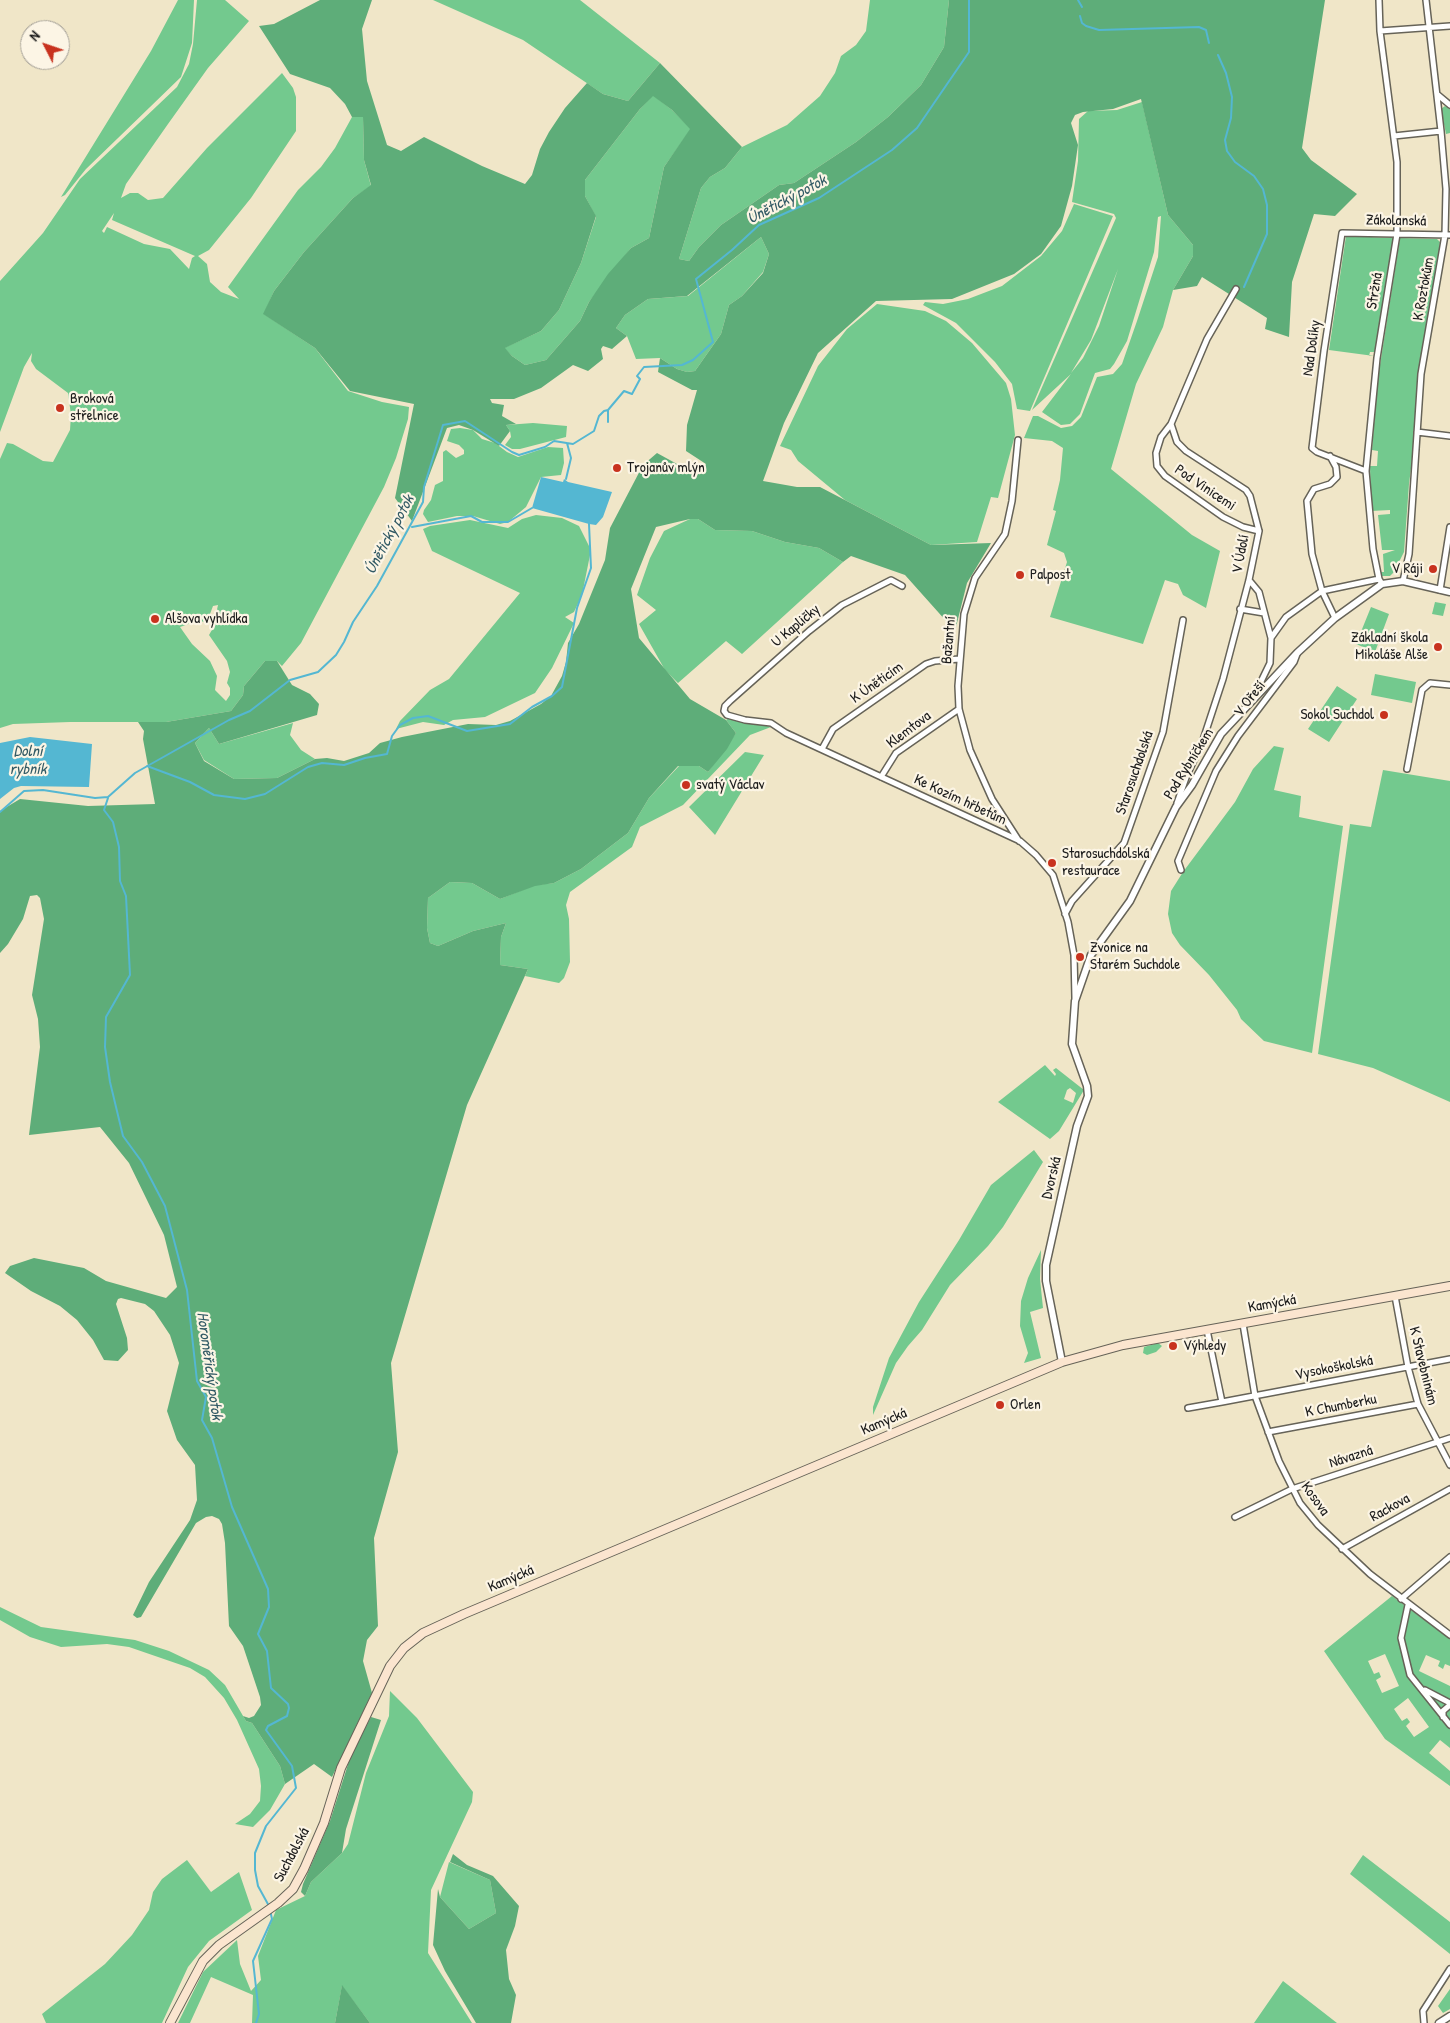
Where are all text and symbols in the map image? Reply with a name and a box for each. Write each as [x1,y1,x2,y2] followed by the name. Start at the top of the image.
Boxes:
[20,20,70,70] north arrow
[24,26,44,45] text: N
[744,171,830,229] water label: Únětický potok
[1366,211,1426,231] street label: Zákolanská
[1410,256,1438,322] street label: K Roztokům
[1363,271,1387,311] street label: Stržná
[1299,319,1325,377] street label: Nad Dolíky
[70,390,119,425] place label: Broková střelnice
[54,402,66,414] marker: Broková střelnice
[627,459,705,477] place label: Trojanův mlýn
[1171,461,1239,515] street label: Pod Vinicemi
[611,462,623,474] marker: Trojanův mlýn
[361,492,419,578] water label: Únětický potok
[1228,533,1254,575] street label: V Údolí
[1392,560,1423,578] place label: V Ráji
[1427,563,1439,575] marker: V Ráji
[1030,566,1070,584] place label: Palpost
[1014,569,1026,581] marker: Palpost
[768,601,824,651] street label: U Kapličky
[165,610,247,628] place label: Alšova vyhlídka
[149,613,161,625] marker: Alšova vyhlídka
[938,615,960,665] street label: Bažantní
[1351,629,1428,664] place label: Základní škola Mikoláše Alše
[1432,641,1444,653] marker: Základní škola Mikoláše Alše
[847,658,907,708] street label: K Úněticím
[1230,677,1270,721] street label: V Ořeší
[1300,706,1374,724] place label: Sokol Suchdol
[883,707,935,753] street label: Klemtova
[1378,709,1390,721] marker: Sokol Suchdol
[1160,725,1218,803] street label: Pod Rybníčkem
[1112,729,1158,817] street label: Starosuchdolská
[10,742,46,780] water label: Dolní rybník
[911,771,1009,829] street label: Ke Kozím hřbetům
[696,776,765,794] place label: svatý Václav
[680,779,692,791] marker: svatý Václav
[1062,845,1149,880] place label: Starosuchdolská restaurace
[1046,857,1058,869] marker: Starosuchdolská restaurace
[1090,939,1180,974] place label: Zvonice na Starém Suchdole
[1074,951,1086,963] marker: Zvonice na Starém Suchdole
[1038,1155,1066,1201] street label: Dvorská
[1247,1291,1297,1317] street label: Kamýcká
[192,1311,226,1421] water label: Horoměřický potok
[1405,1325,1441,1407] street label: K Stavebninám
[1183,1337,1226,1355] place label: Výhledy
[1167,1340,1179,1352] marker: Výhledy
[1294,1352,1374,1384] street label: Vysokoškolská
[1304,1390,1378,1422] street label: K Chumberku
[1010,1396,1041,1414] place label: Orlen
[994,1399,1006,1411] marker: Orlen
[858,1404,910,1440] street label: Kamýcká
[1327,1442,1375,1472] street label: Návazná
[1297,1479,1333,1519] street label: Kosova
[1367,1490,1413,1526] street label: Rackova
[485,1561,537,1597] street label: Kamýcká
[270,1825,314,1885] street label: Suchdolská

